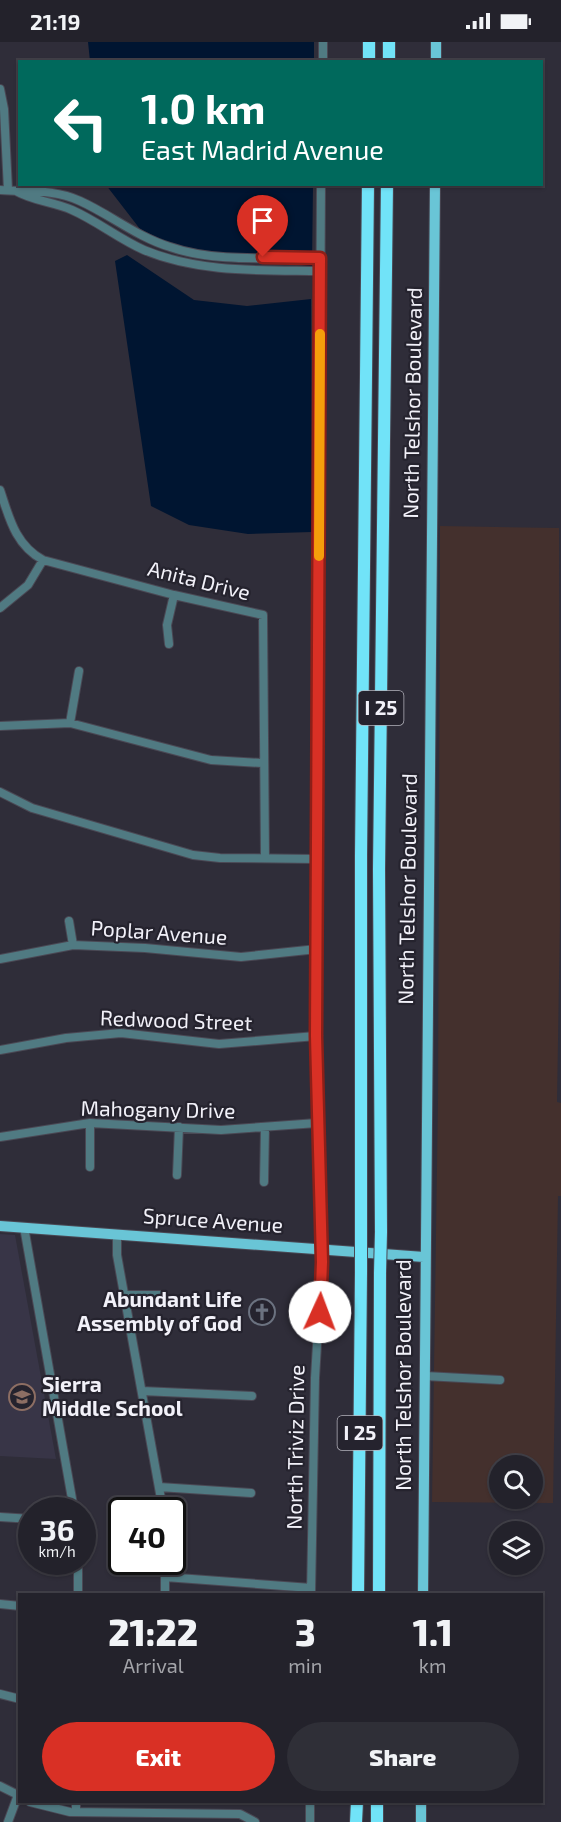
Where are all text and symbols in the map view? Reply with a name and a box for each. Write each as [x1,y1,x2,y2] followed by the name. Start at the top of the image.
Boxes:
[30,8,80,34] text: 21:19
[141,82,265,132] text: 1.0 km
[42,84,120,162] icon: left
[141,133,384,165] text: East Madrid Avenue
[237,195,288,257] pin
[246,204,279,237] icon: arrive
[397,287,426,519] street label: North Telshor Boulevard
[146,555,253,604] street label: Anita Drive
[358,691,404,725] road number: I 25
[392,773,421,1005] street label: North Telshor Boulevard
[90,914,228,949] street label: Poplar Avenue
[99,1004,253,1035] street label: Redwood Street
[81,1095,236,1122] street label: Mahogany Drive
[142,1202,284,1237] street label: Spruce Avenue
[390,1259,415,1491] street label: North Telshor Boulevard
[288,1280,352,1344] position arrow
[77,1286,242,1336] place label: Abundant Life Assembly of God
[247,1297,277,1327] church icon: Abundant Life Assembly of God
[281,1364,308,1530] street label: North Triviz Drive
[42,1371,183,1420] place label: Sierra Middle School
[7,1382,37,1412] school or university icon: Sierra Middle School
[338,1416,382,1450] road number: I 25
[489,1455,543,1575] map controls
[489,1455,543,1509] button: search
[108,1497,186,1575] speed limit sign: 40
[40,1511,74,1547] text: 36
[489,1521,543,1575] button: layers
[38,1542,76,1560] text: km/h
[108,1610,198,1653] text: 21:22
[295,1610,316,1653] text: 3
[413,1610,453,1653] text: 1.1
[123,1653,184,1677] text: Arrival
[288,1653,322,1677] text: min
[419,1653,447,1677] text: km
[42,1722,275,1791] button: Exit
[287,1722,519,1791] button: Share

